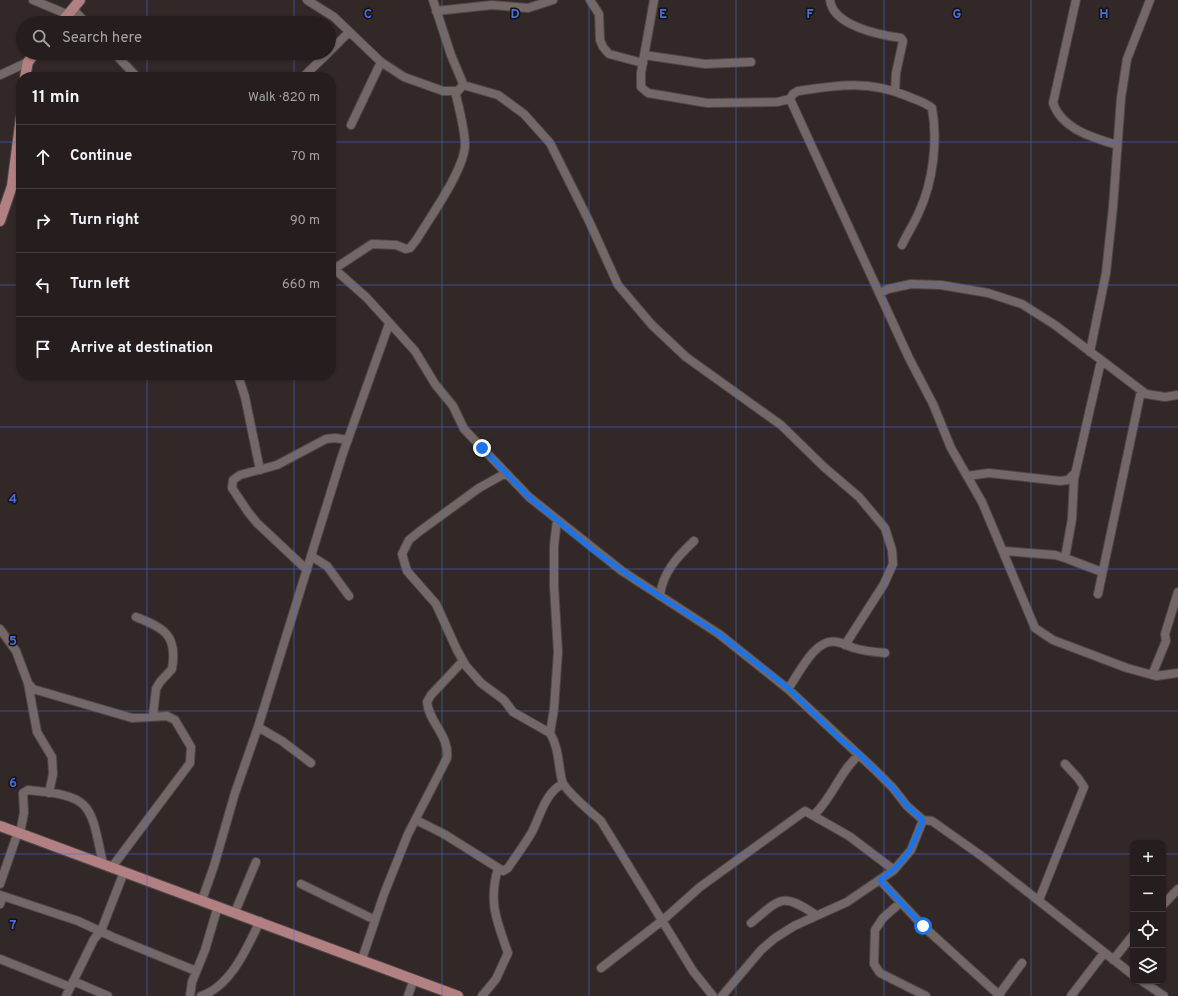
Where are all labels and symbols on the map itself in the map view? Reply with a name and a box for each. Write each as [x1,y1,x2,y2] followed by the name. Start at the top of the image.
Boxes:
[364,7,372,23] text: C
[510,7,520,23] text: D
[659,7,667,23] text: E
[806,7,814,23] text: F
[953,7,962,23] text: G
[1099,7,1109,23] text: H
[473,439,491,457] route end
[9,492,17,508] text: 4
[9,634,17,650] text: 5
[9,776,17,792] text: 6
[914,917,932,935] route start
[10,918,17,934] text: 7

